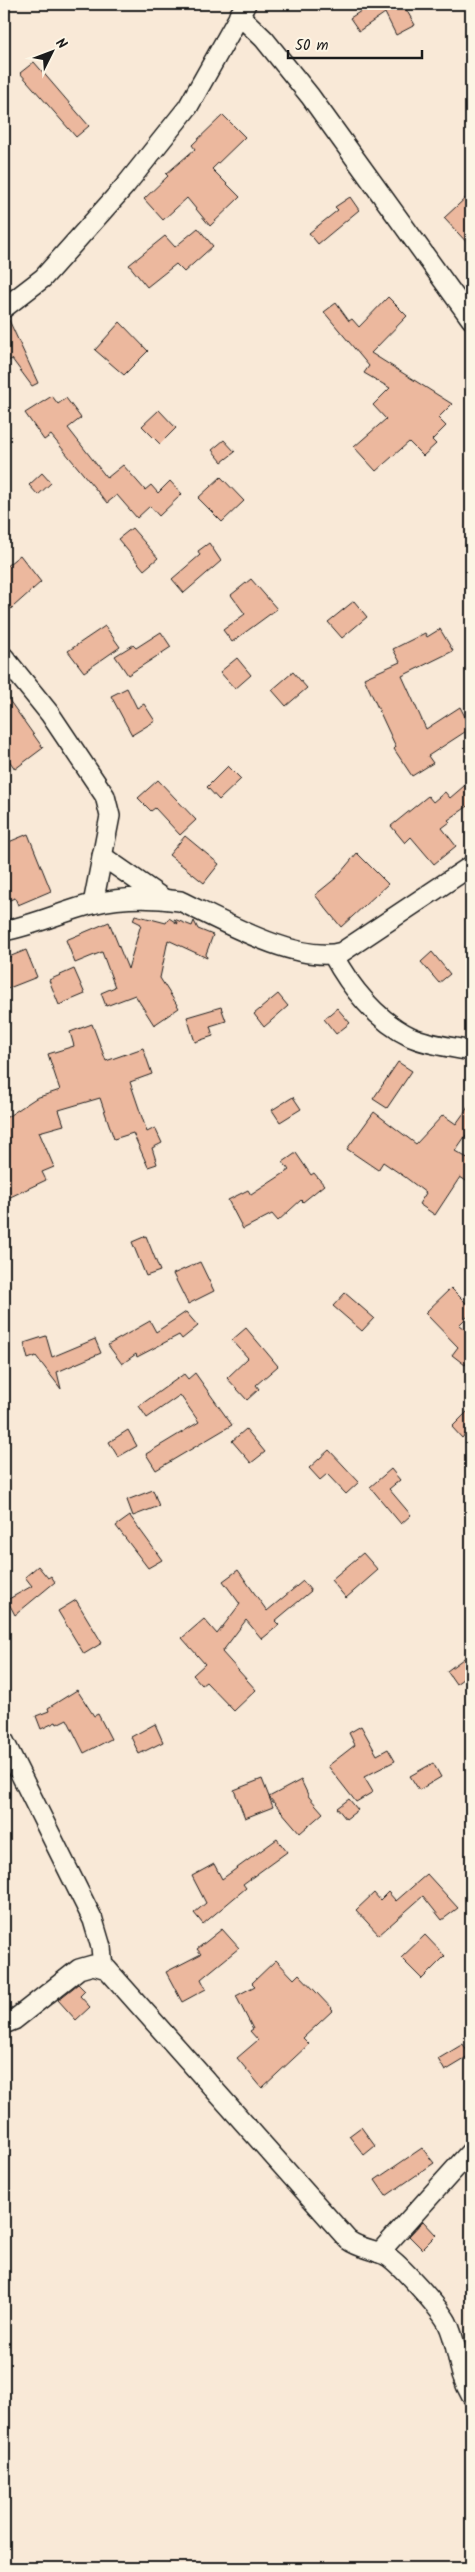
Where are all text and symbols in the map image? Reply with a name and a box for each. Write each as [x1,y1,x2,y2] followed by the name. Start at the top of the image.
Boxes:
[28,28,78,78] north arrow
[288,28,421,60] scale bar
[50,33,72,55] text: N
[295,34,329,58] text: 50 m

